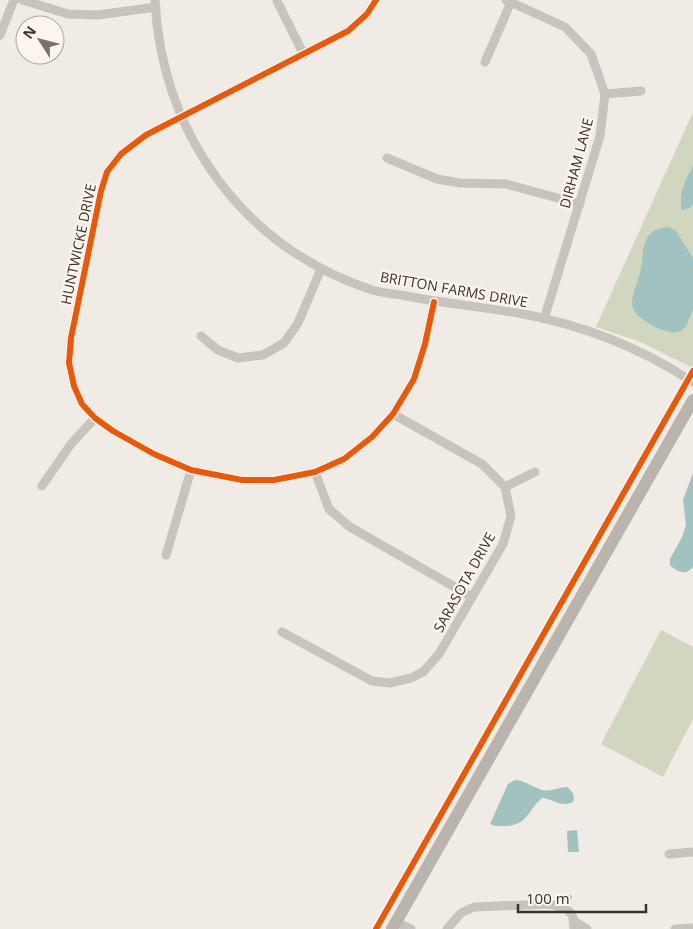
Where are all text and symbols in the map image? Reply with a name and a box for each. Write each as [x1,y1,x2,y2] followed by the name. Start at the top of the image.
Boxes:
[15,15,65,65] north arrow
[18,22,40,42] text: N
[555,116,597,210] street label: DIRHAM LANE
[56,182,100,306] street label: HUNTWICKE DRIVE
[379,267,529,311] street label: BRITTON FARMS DRIVE
[429,529,499,635] street label: SARASOTA DRIVE
[518,882,646,914] scale bar
[526,888,570,908] text: 100 m

